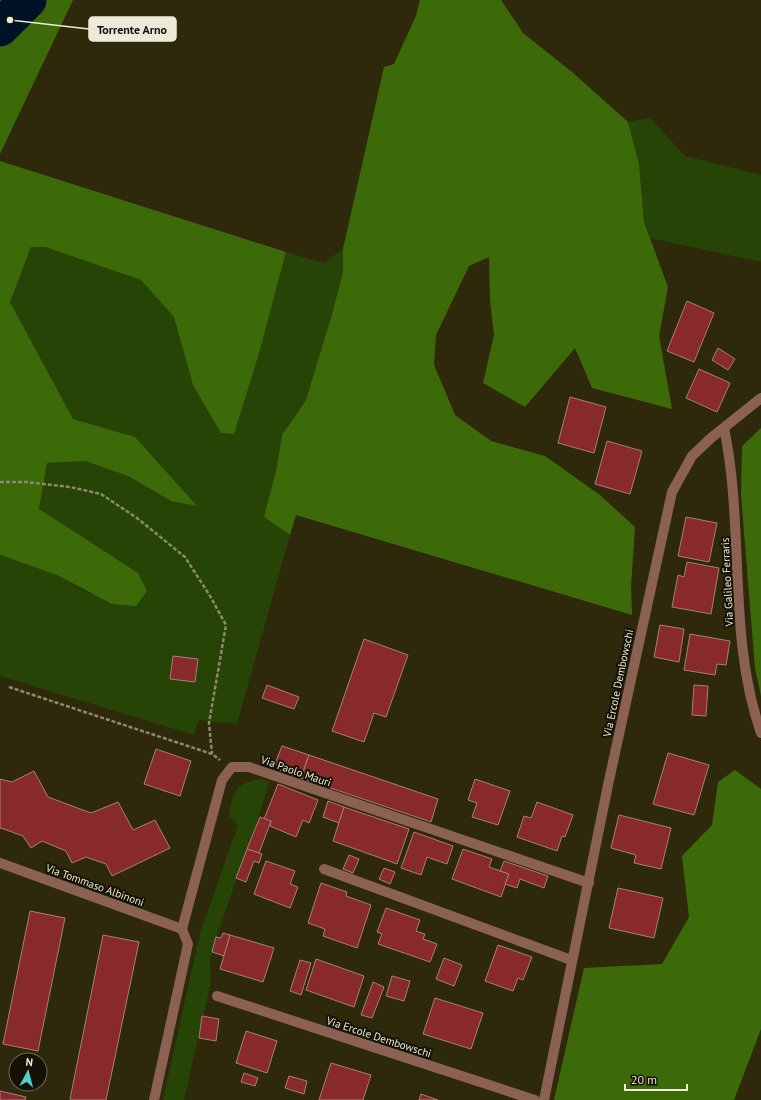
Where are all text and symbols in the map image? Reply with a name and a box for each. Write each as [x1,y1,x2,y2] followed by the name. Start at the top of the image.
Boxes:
[89,17,176,41] callout: Torrente Arno
[97,22,168,37] text: Torrente Arno
[718,537,736,628] street label: Via Galileo Ferraris
[600,628,636,739] street label: Via Ercole Dembowschi
[258,752,333,790] street label: Via Paolo Mauri
[43,860,146,909] street label: Via Tommaso Albinoni
[324,1013,433,1061] street label: Via Ercole Dembowschi
[8,1052,48,1092] north arrow
[25,1055,34,1069] text: N
[625,1066,687,1092] scale bar
[631,1072,657,1087] text: 20 m

